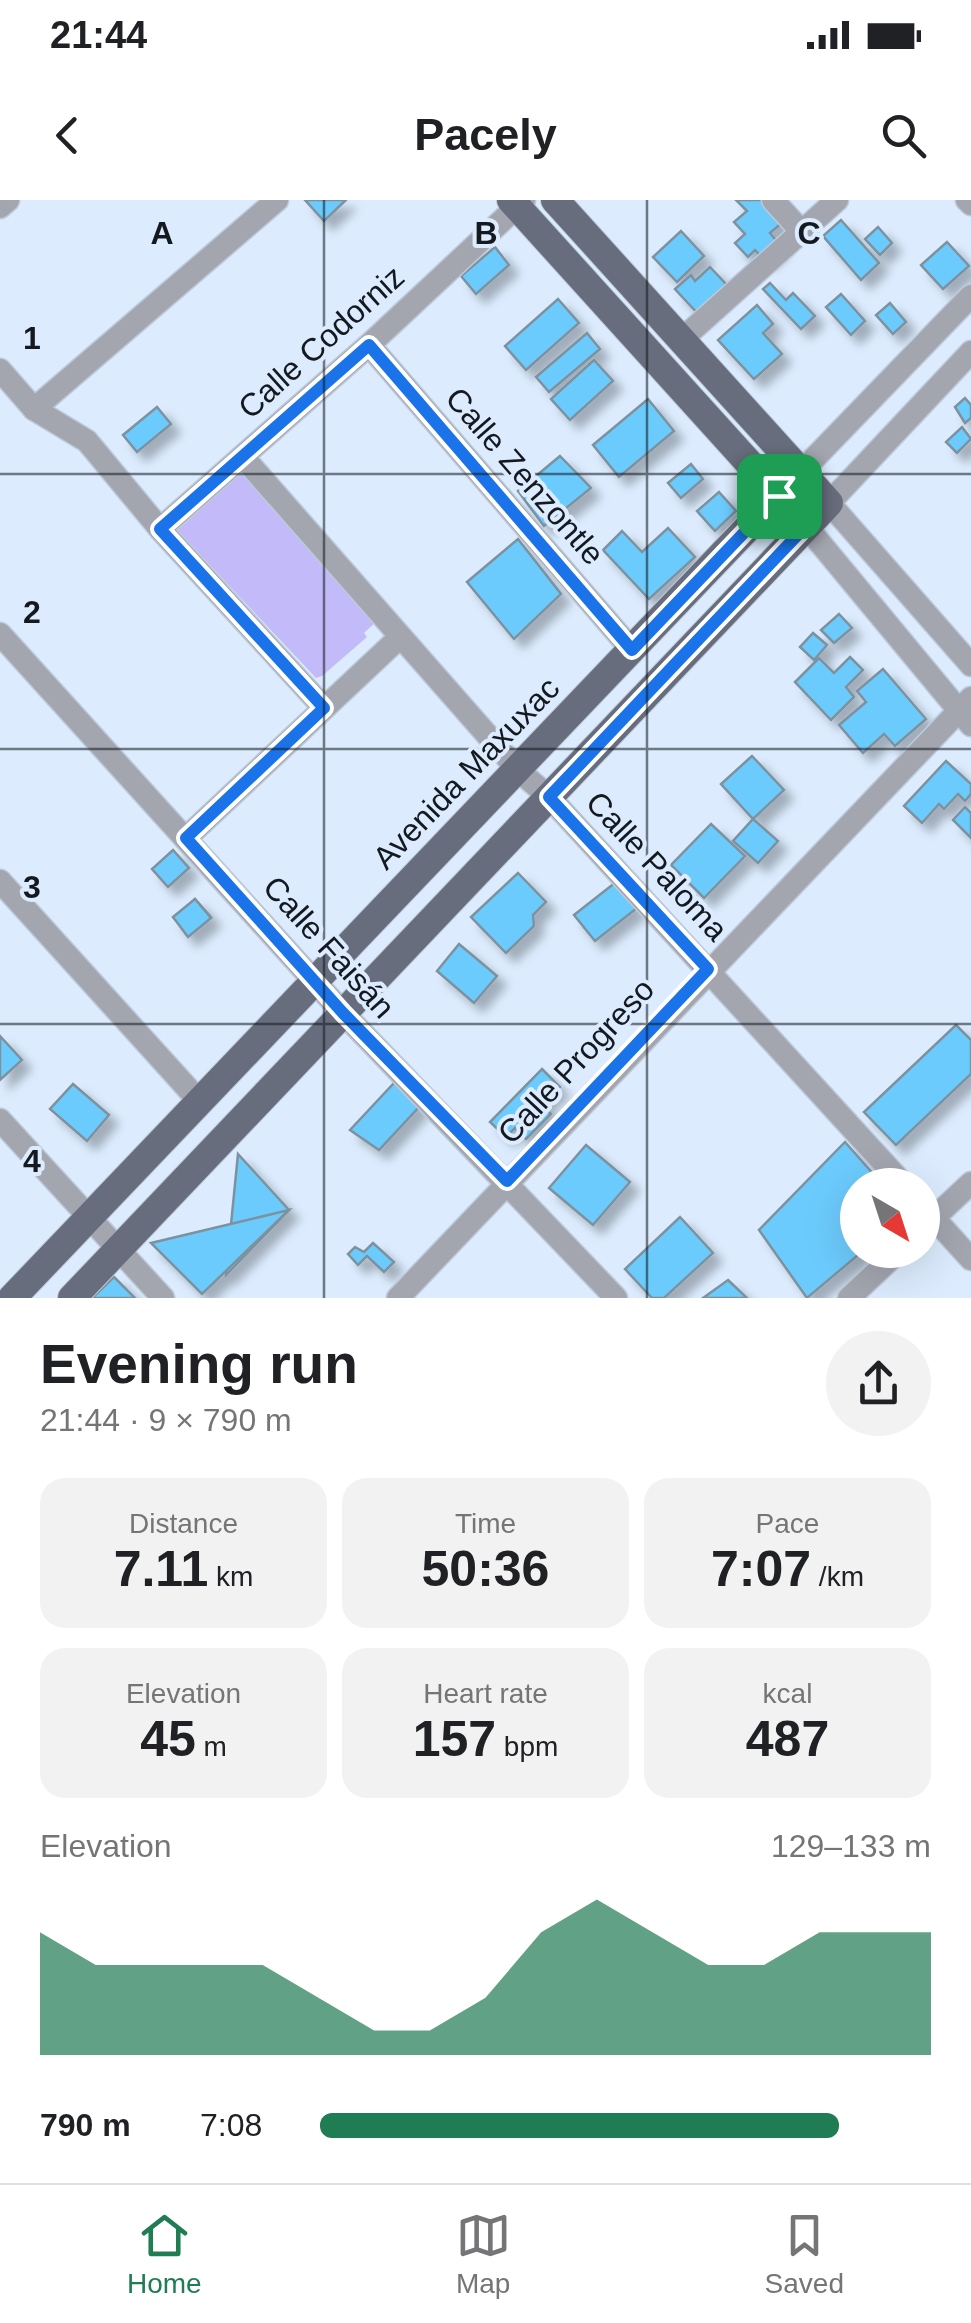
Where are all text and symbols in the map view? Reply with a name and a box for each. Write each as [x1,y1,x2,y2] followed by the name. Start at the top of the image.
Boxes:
[50,14,147,56] text: 21:44
[40,108,95,163] icon: back
[876,108,931,163] icon: search
[414,109,557,160] text: Pacely
[150,215,174,251] text: A
[474,215,498,251] text: B
[797,215,821,251] text: C
[231,258,411,426] street label: Calle Codorniz
[23,320,41,356] text: 1
[438,380,612,572] street label: Calle Zenzontle
[737,454,822,539] pin
[752,469,807,524] icon: arrive
[23,594,41,630] text: 2
[366,670,566,876] street label: Avenida Maxuxac
[579,784,735,948] street label: Calle Paloma
[23,869,41,905] text: 3
[256,869,402,1025] street label: Calle Faisán
[491,971,661,1151] street label: Calle Progreso
[23,1143,41,1179] text: 4
[840,1168,940,1268] north arrow
[840,1168,940,1268] map controls
[826,1331,931,1436] button: share
[40,1333,358,1395] text: Evening run
[40,1402,292,1438] text: 21:44 · 9 × 790 m
[129,1508,238,1539] text: Distance
[455,1508,516,1539] text: Time
[756,1508,819,1539] text: Pace
[114,1541,208,1597] text: 7.11
[422,1541,549,1597] text: 50:36
[711,1541,811,1597] text: 7:07
[208,1561,253,1592] text: km
[811,1561,864,1592] text: /km
[126,1678,241,1709] text: Elevation
[423,1678,548,1709] text: Heart rate
[763,1678,812,1709] text: kcal
[140,1711,196,1767] text: 45
[413,1711,496,1767] text: 157
[746,1711,829,1767] text: 487
[196,1731,227,1762] text: m
[496,1731,558,1762] text: bpm
[40,1828,172,1864] text: Elevation
[771,1828,931,1864] text: 129–133 m
[40,2107,131,2143] text: 790 m
[200,2107,262,2143] text: 7:08
[127,2208,202,2300] tab: Home
[456,2208,511,2300] tab: Map
[765,2208,844,2300] tab: Saved

